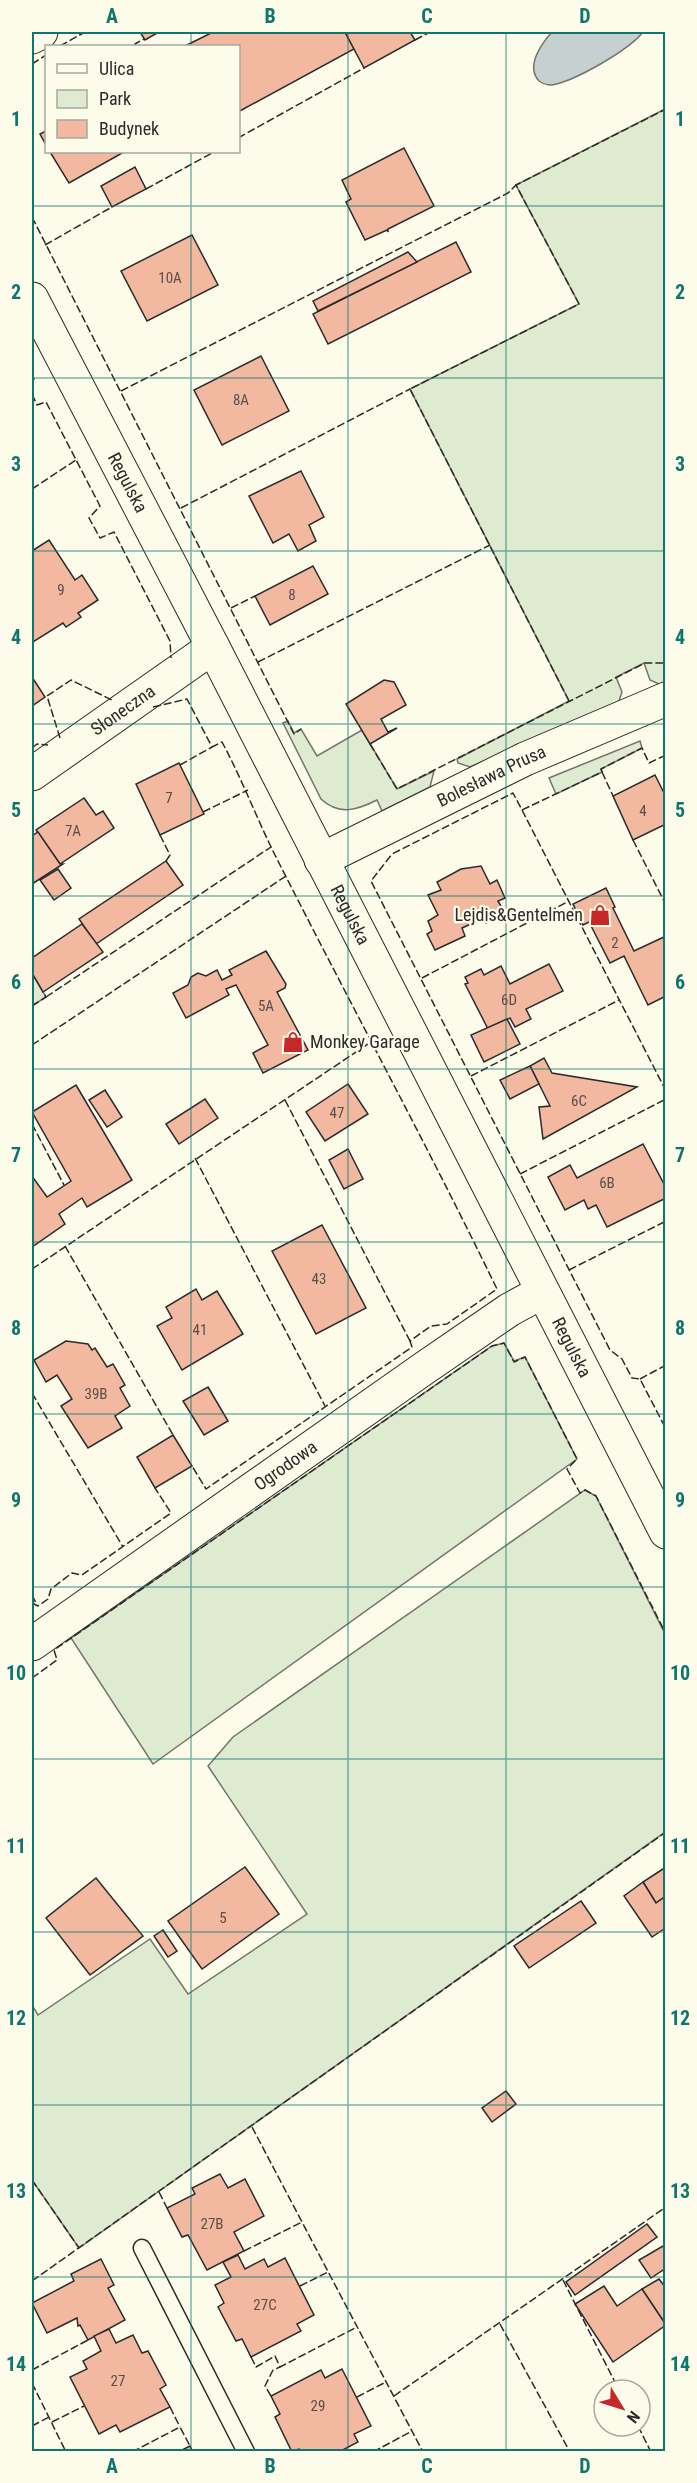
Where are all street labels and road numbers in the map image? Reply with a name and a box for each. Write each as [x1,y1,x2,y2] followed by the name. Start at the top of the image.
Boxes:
[104,449,152,516] street label: Regulska
[86,680,159,740] street label: Słoneczna
[433,740,549,811] street label: Bolesława Prusa
[326,881,375,948] street label: Regulska
[548,1314,596,1381] street label: Regulska
[250,1436,321,1495] street label: Ogrodowa

